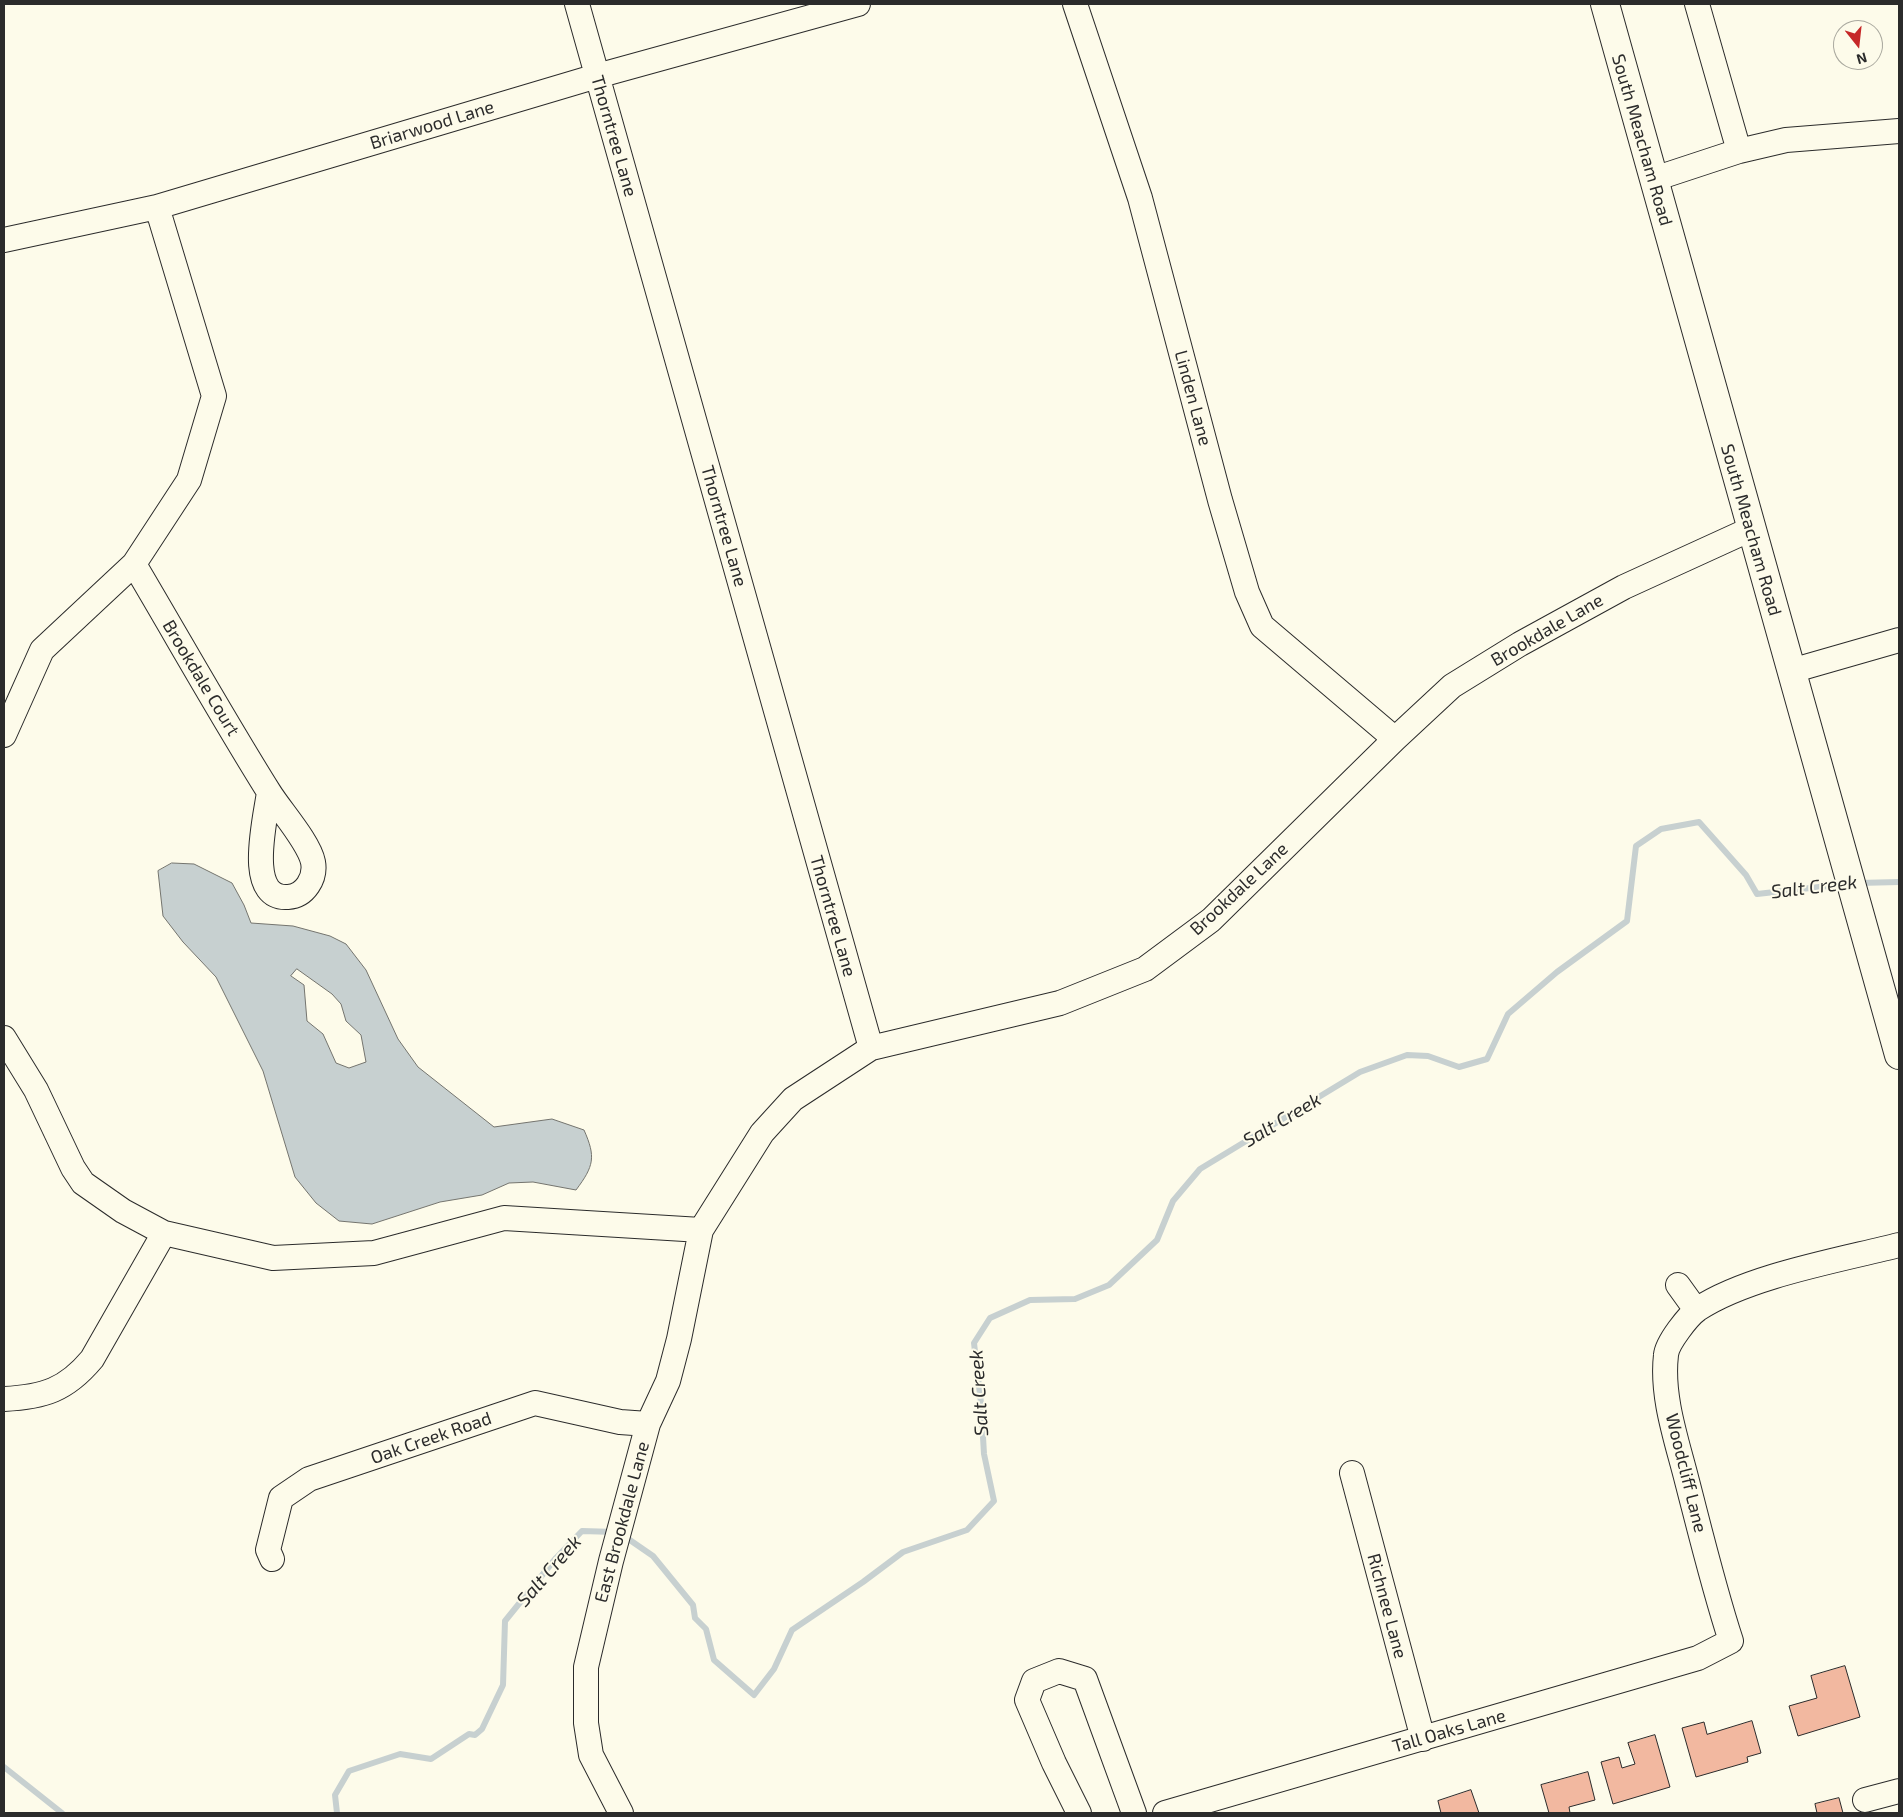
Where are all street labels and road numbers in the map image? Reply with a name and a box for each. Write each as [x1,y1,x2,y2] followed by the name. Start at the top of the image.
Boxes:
[1607,52,1677,228] street label: South Meacham Road
[586,73,642,199] street label: Thorntree Lane
[367,96,497,154] street label: Briarwood Lane
[1170,348,1216,448] street label: Linden Lane
[1716,442,1786,618] street label: South Meacham Road
[696,463,752,589] street label: Thorntree Lane
[1487,589,1607,671] street label: Brookdale Lane
[158,616,244,740] street label: Brookdale Court
[1186,838,1292,940] street label: Brookdale Lane
[805,853,861,979] street label: Thorntree Lane
[368,1407,494,1469] street label: Oak Creek Road
[1661,1411,1711,1535] street label: Woodcliff Lane
[590,1439,654,1605] street label: East Brookdale Lane
[1363,1551,1411,1661] street label: Richnee Lane
[1390,1705,1508,1757] street label: Tall Oaks Lane

